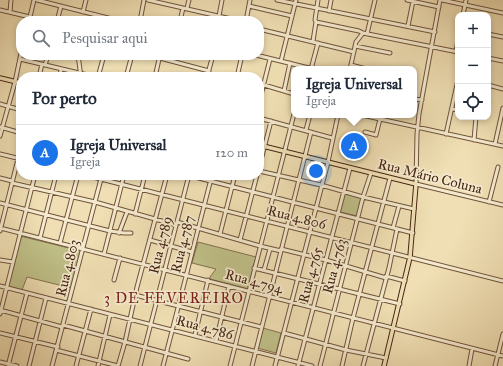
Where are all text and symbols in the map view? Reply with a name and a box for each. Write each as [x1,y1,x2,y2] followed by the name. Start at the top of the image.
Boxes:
[455,12,491,120] map controls
[455,12,491,48] button: +
[16,16,264,60] search box
[30,27,52,49] icon: search
[62,29,148,47] text: Pesquisar aqui
[455,48,491,84] button: −
[291,66,417,118] popup
[306,75,402,93] text: Igreja Universal
[455,84,491,120] button: locate
[32,88,97,109] text: Por perto
[306,93,336,109] text: Igreja
[341,131,367,161] pin: A
[70,136,167,154] text: Igreja Universal
[41,145,49,161] text: A
[215,145,248,161] text: 120 m
[70,154,100,170] text: Igreja
[376,155,484,198] street label: Rua Mário Coluna
[306,161,326,181] your location
[266,202,329,233] street label: Rua 4.806
[167,214,198,275] street label: Rua 4.787
[145,215,176,276] street label: Rua 4.789
[319,237,350,296] street label: Rua 4.763
[52,238,83,298] street label: Rua 4.803
[295,245,326,305] street label: Rua 4.765
[223,266,286,298] street label: Rua 4.794
[104,289,244,307] district label: 3 DE FEVEREIRO
[174,312,236,343] street label: Rua 4.786

